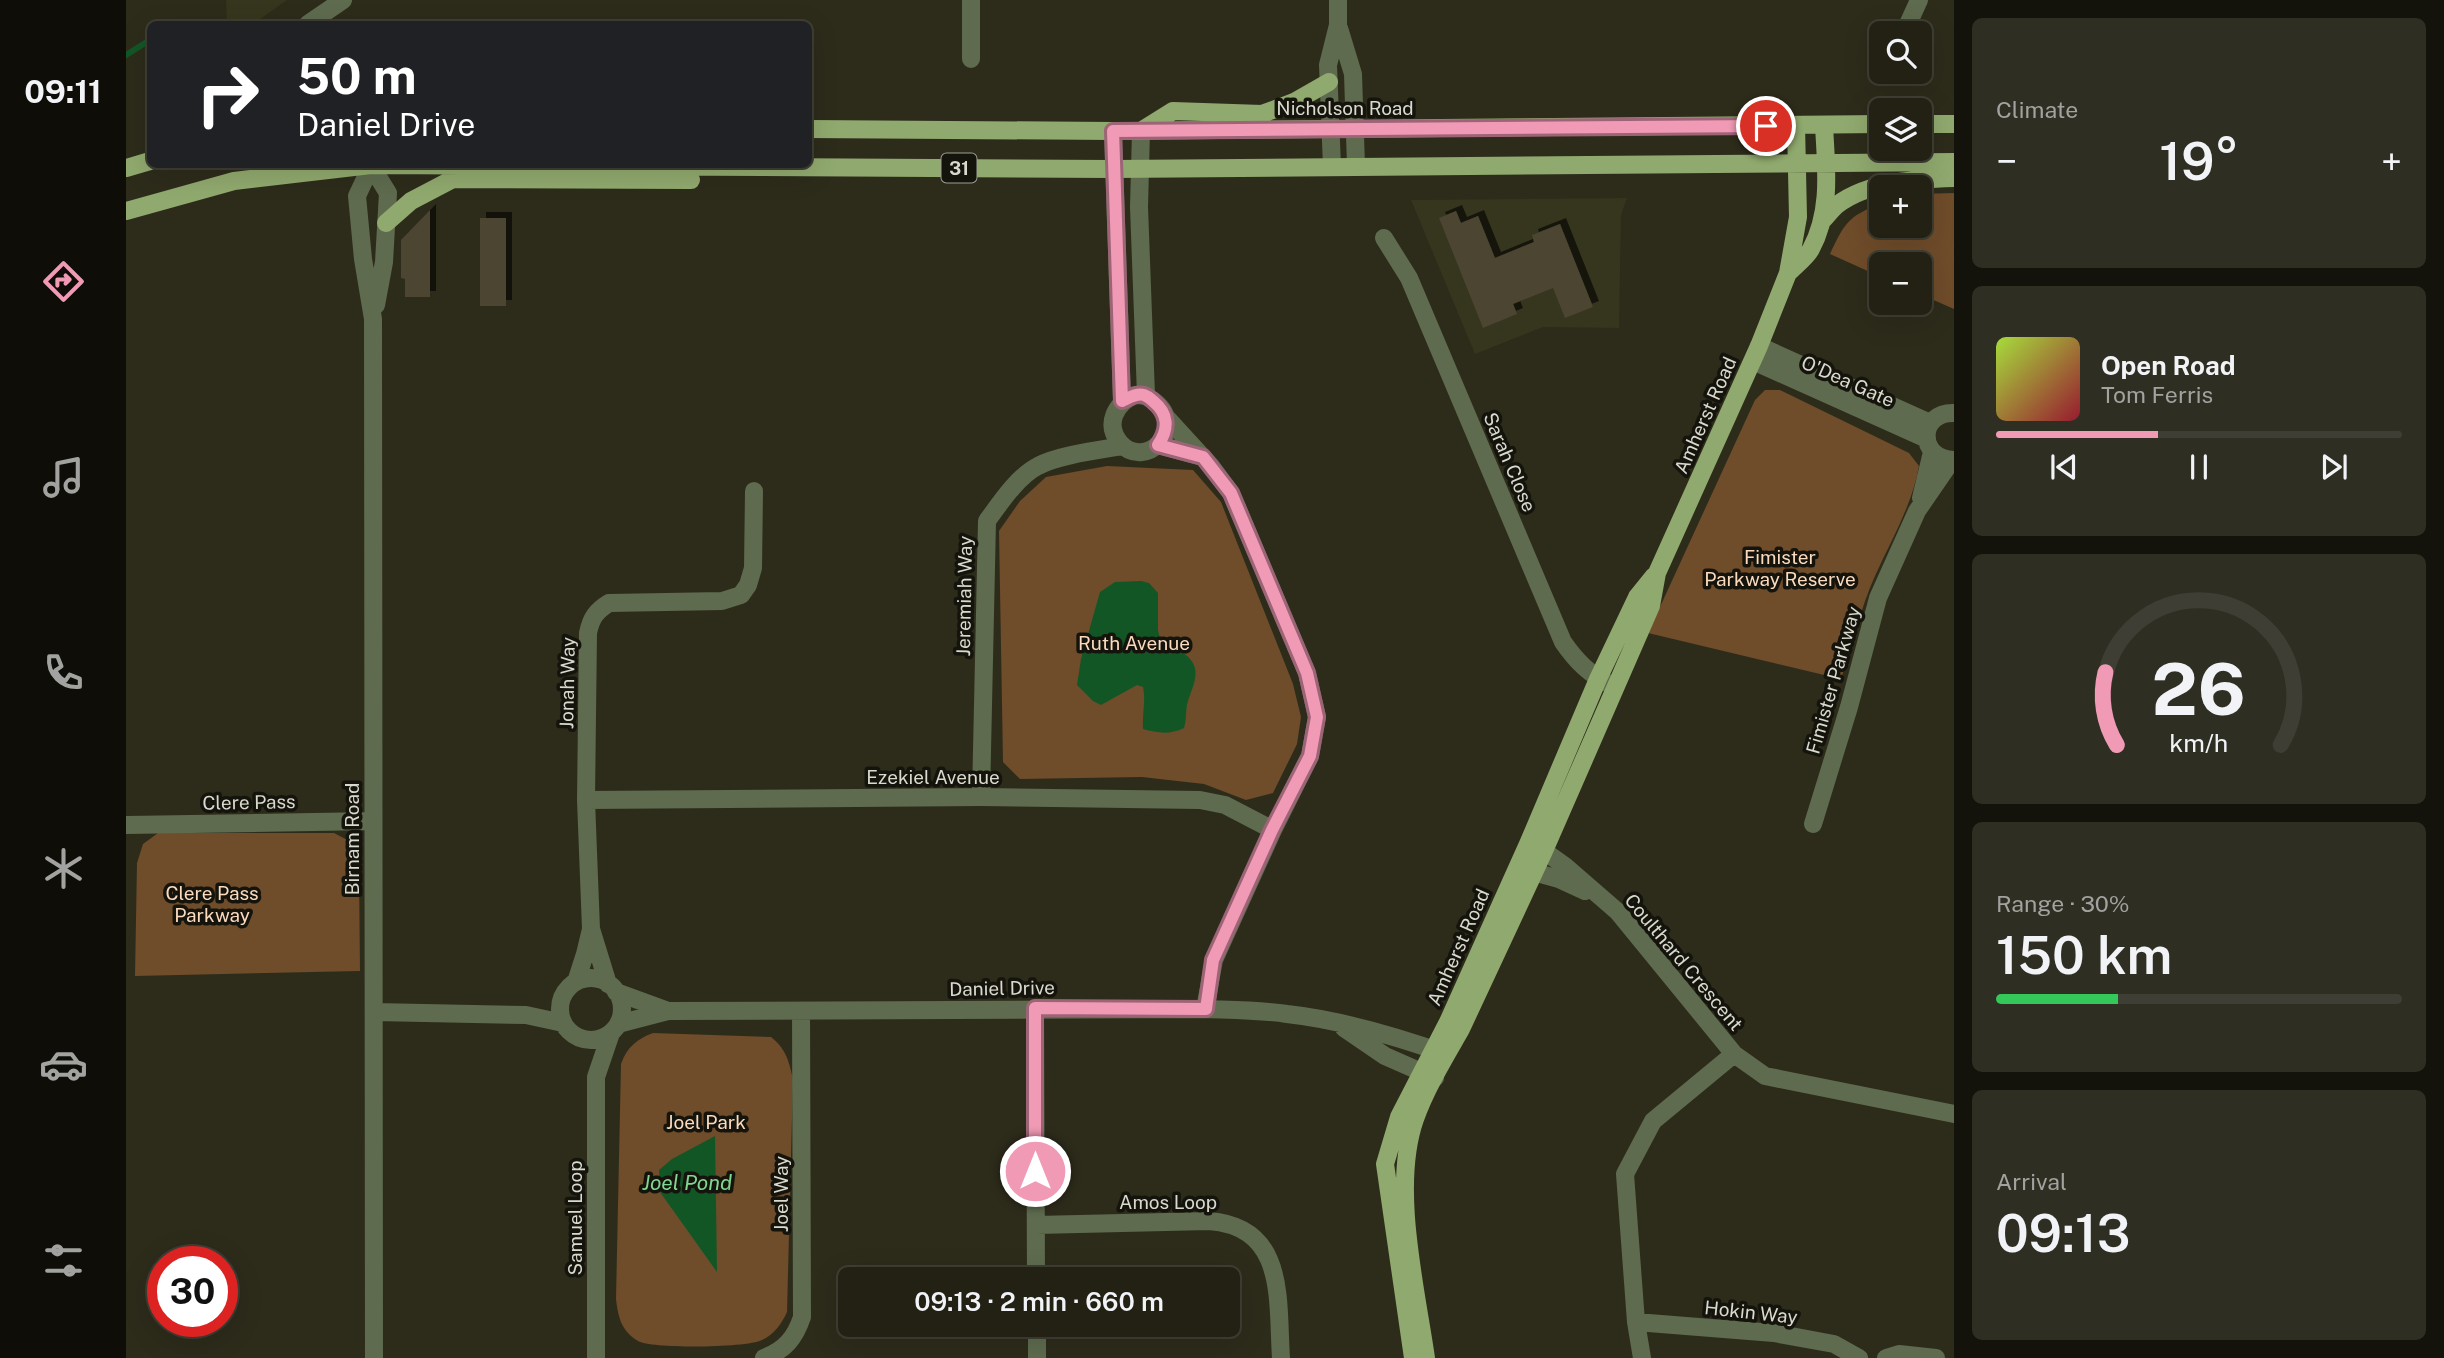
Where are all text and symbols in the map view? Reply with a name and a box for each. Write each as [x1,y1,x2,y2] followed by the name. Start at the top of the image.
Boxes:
[1869,21,1932,315] map controls
[1869,21,1932,84] button: search
[297,47,417,105] text: 50 m
[182,49,273,140] icon: right
[24,73,102,110] text: 09:11
[1736,96,1796,156] pin
[1996,96,2078,123] text: Climate
[1276,97,1414,119] street label: Nicholson Road
[1869,98,1932,161] button: layers
[297,106,475,143] text: Daniel Drive
[1747,107,1785,145] icon: arrive
[2159,131,2239,192] text: 19°
[1996,139,2017,184] text: −
[2381,139,2402,184] text: +
[942,154,976,182] road number: 31
[1869,175,1932,238] button: +
[1869,252,1932,315] button: −
[39,257,88,306] icon: directions
[2101,350,2236,381] text: Open Road
[1798,351,1898,411] street label: O'Dea Gate
[1669,353,1741,477] street label: Amherst Road
[2101,381,2213,408] text: Tom Ferris
[1479,409,1541,515] street label: Sarah Close
[2045,448,2083,486] icon: previous
[2180,448,2218,486] icon: pause
[2315,448,2353,486] icon: next
[39,453,88,502] icon: music
[952,536,976,656] street label: Jeremiah Way
[1704,546,1856,590] park label: Fimister Parkway Reserve
[1801,604,1865,756] street label: Fimister Parkway
[1078,632,1190,654] park label: Ruth Avenue
[555,637,579,729] street label: Jonah Way
[2152,646,2246,731] text: 26
[39,648,88,697] icon: phone
[2170,728,2228,758] text: km/h
[866,766,1000,788] street label: Ezekiel Avenue
[341,783,363,895] street label: Birnam Road
[202,790,296,814] street label: Clere Pass
[39,844,88,893] icon: climate
[165,882,259,926] park label: Clere Pass Parkway
[1422,885,1494,1009] street label: Amherst Road
[1620,889,1748,1035] street label: Coulthard Crescent
[1996,890,2130,917] text: Range · 30%
[1996,925,2172,986] text: 150 km
[949,976,1055,1000] street label: Daniel Drive
[39,1040,88,1089] icon: car
[666,1111,746,1133] park label: Joel Park
[998,1134,1072,1208] position arrow
[770,1156,792,1232] street label: Joel Way
[564,1160,586,1276] street label: Samuel Loop
[1996,1168,2067,1195] text: Arrival
[642,1170,732,1195] water label: Joel Pond
[1119,1191,1217,1213] street label: Amos Loop
[1996,1203,2130,1264] text: 09:13
[39,1236,88,1285] icon: filters
[147,1246,238,1337] speed limit sign: 30
[914,1286,1164,1317] text: 09:13 · 2 min · 660 m
[1703,1296,1799,1328] street label: Hokin Way

